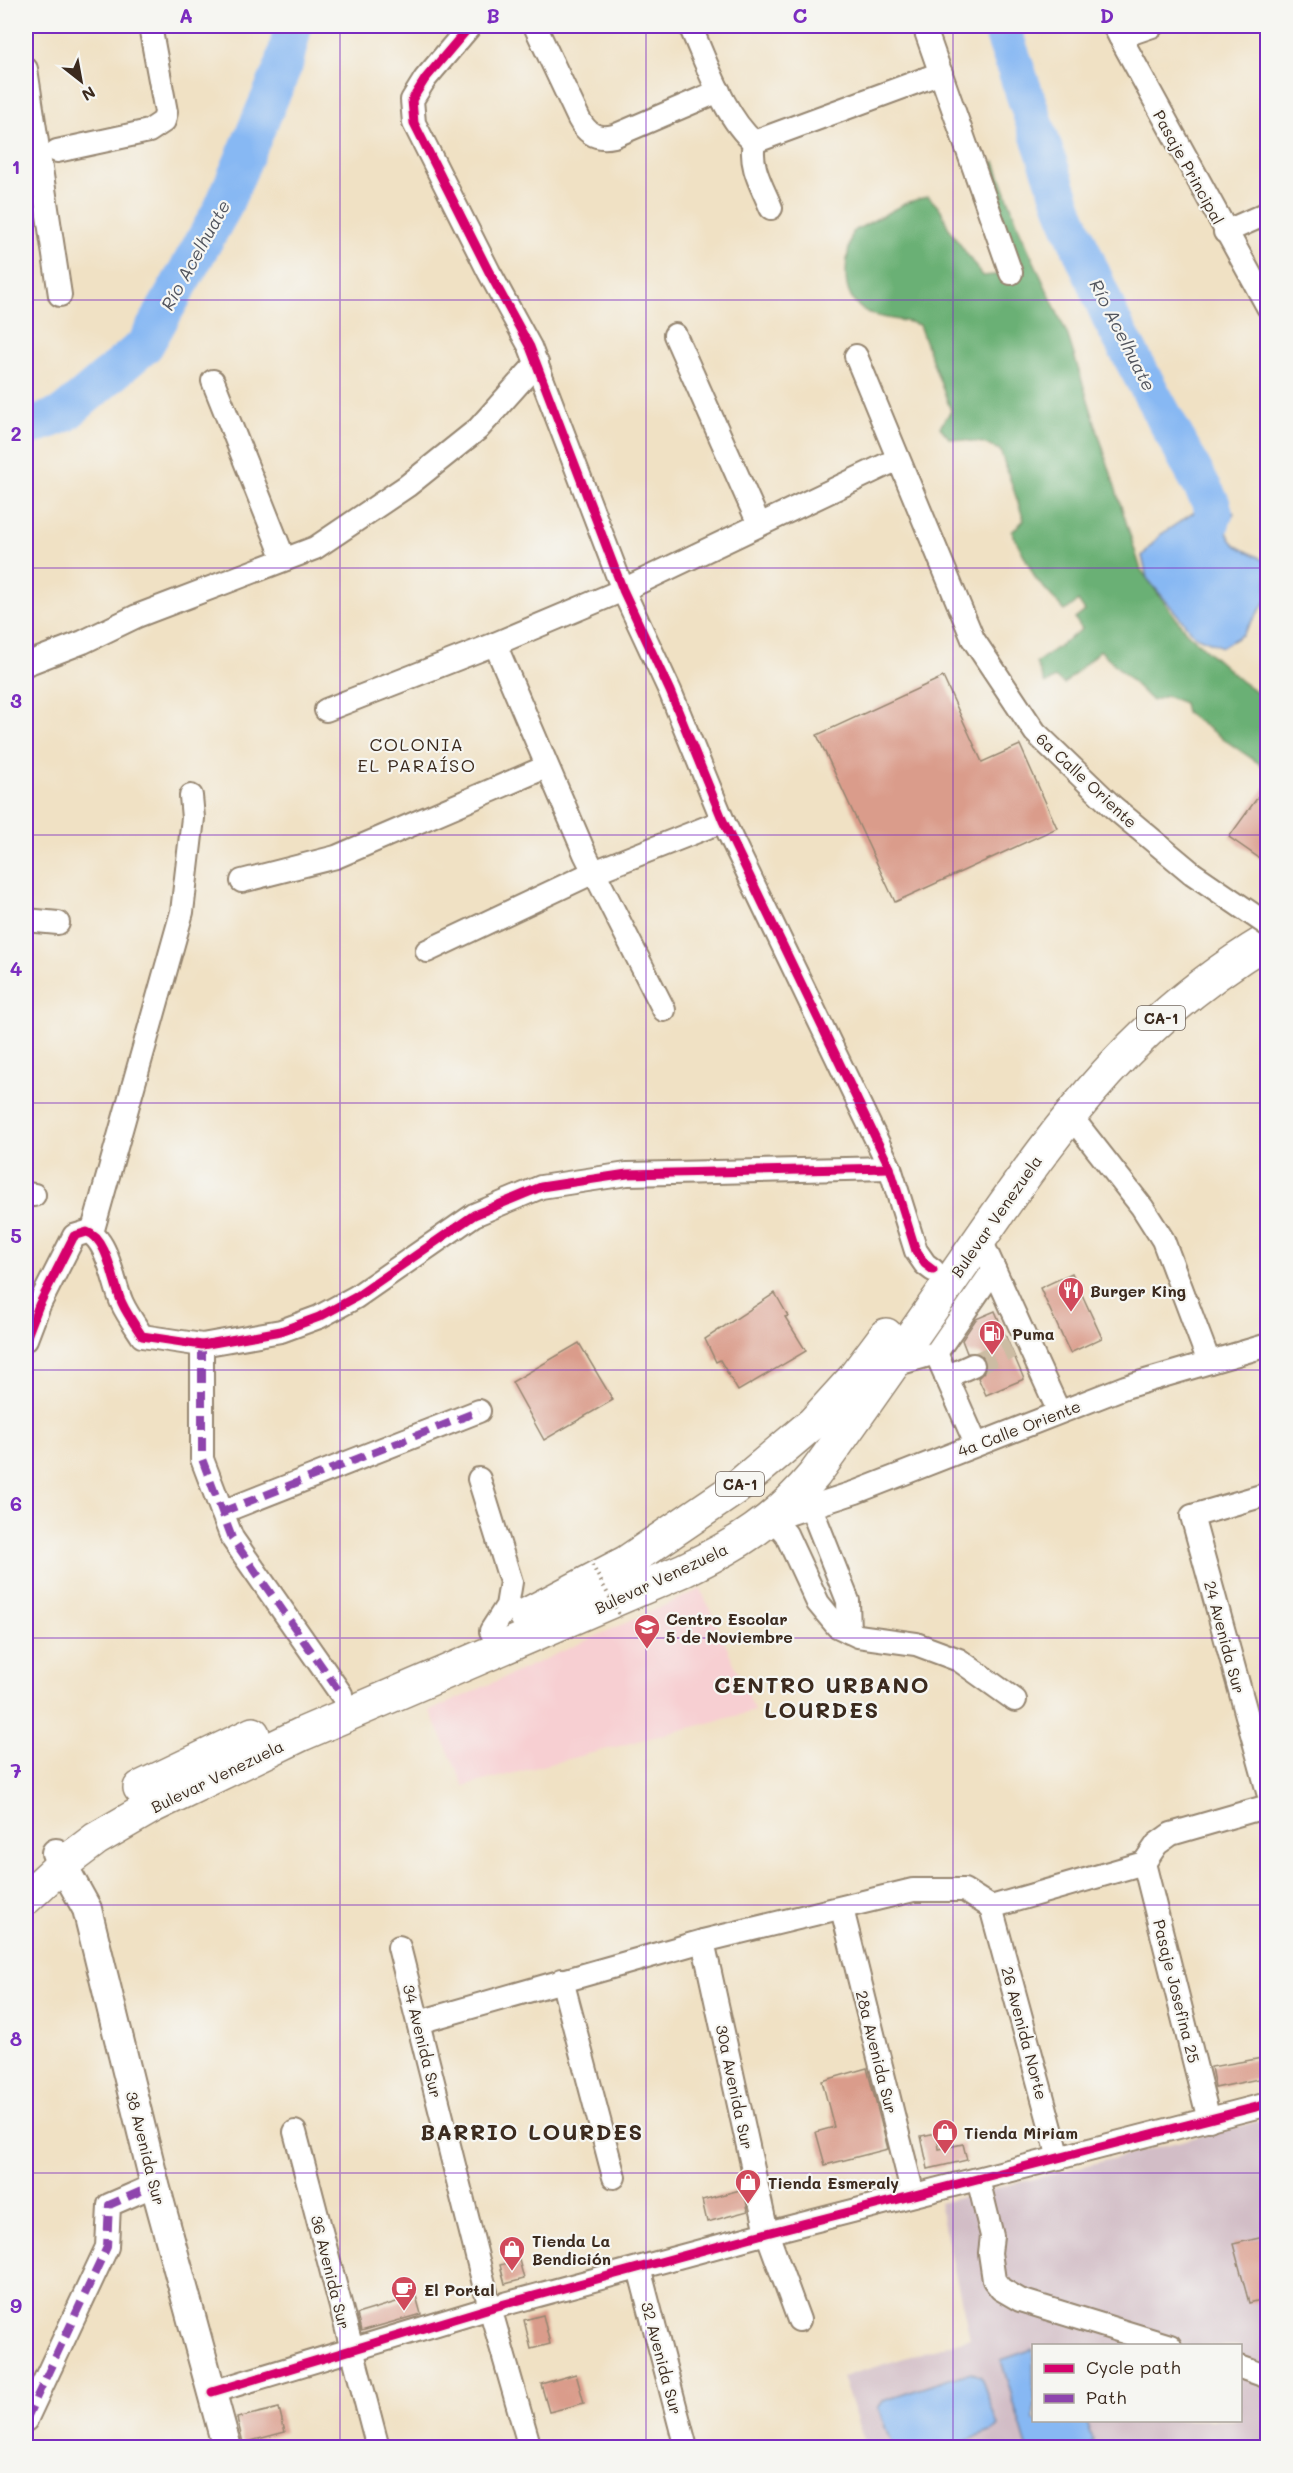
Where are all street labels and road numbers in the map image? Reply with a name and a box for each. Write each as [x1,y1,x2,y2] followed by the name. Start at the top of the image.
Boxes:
[1149,106,1229,228] street label: Pasaje Principal
[1032,728,1142,832] street label: 6a Calle Oriente
[1137,1006,1185,1030] road number: CA-1
[946,1151,1046,1281] street label: Bulevar Venezuela
[954,1395,1084,1461] street label: 4a Calle Oriente
[716,1472,764,1496] road number: CA-1
[591,1538,731,1618] street label: Bulevar Venezuela
[1200,1578,1250,1696] street label: 24 Avenida Sur
[147,1735,287,1817] street label: Bulevar Venezuela
[1149,1917,1205,2065] street label: Pasaje Josefina 25
[997,1964,1053,2102] street label: 26 Avenida Norte
[399,1982,447,2100] street label: 34 Avenida Sur
[852,1988,902,2116] street label: 28a Avenida Sur
[712,2023,758,2151] street label: 30a Avenida Sur
[122,2089,170,2207] street label: 38 Avenida Sur
[307,2213,355,2331] street label: 36 Avenida Sur
[637,2299,687,2417] street label: 32 Avenida Sur

